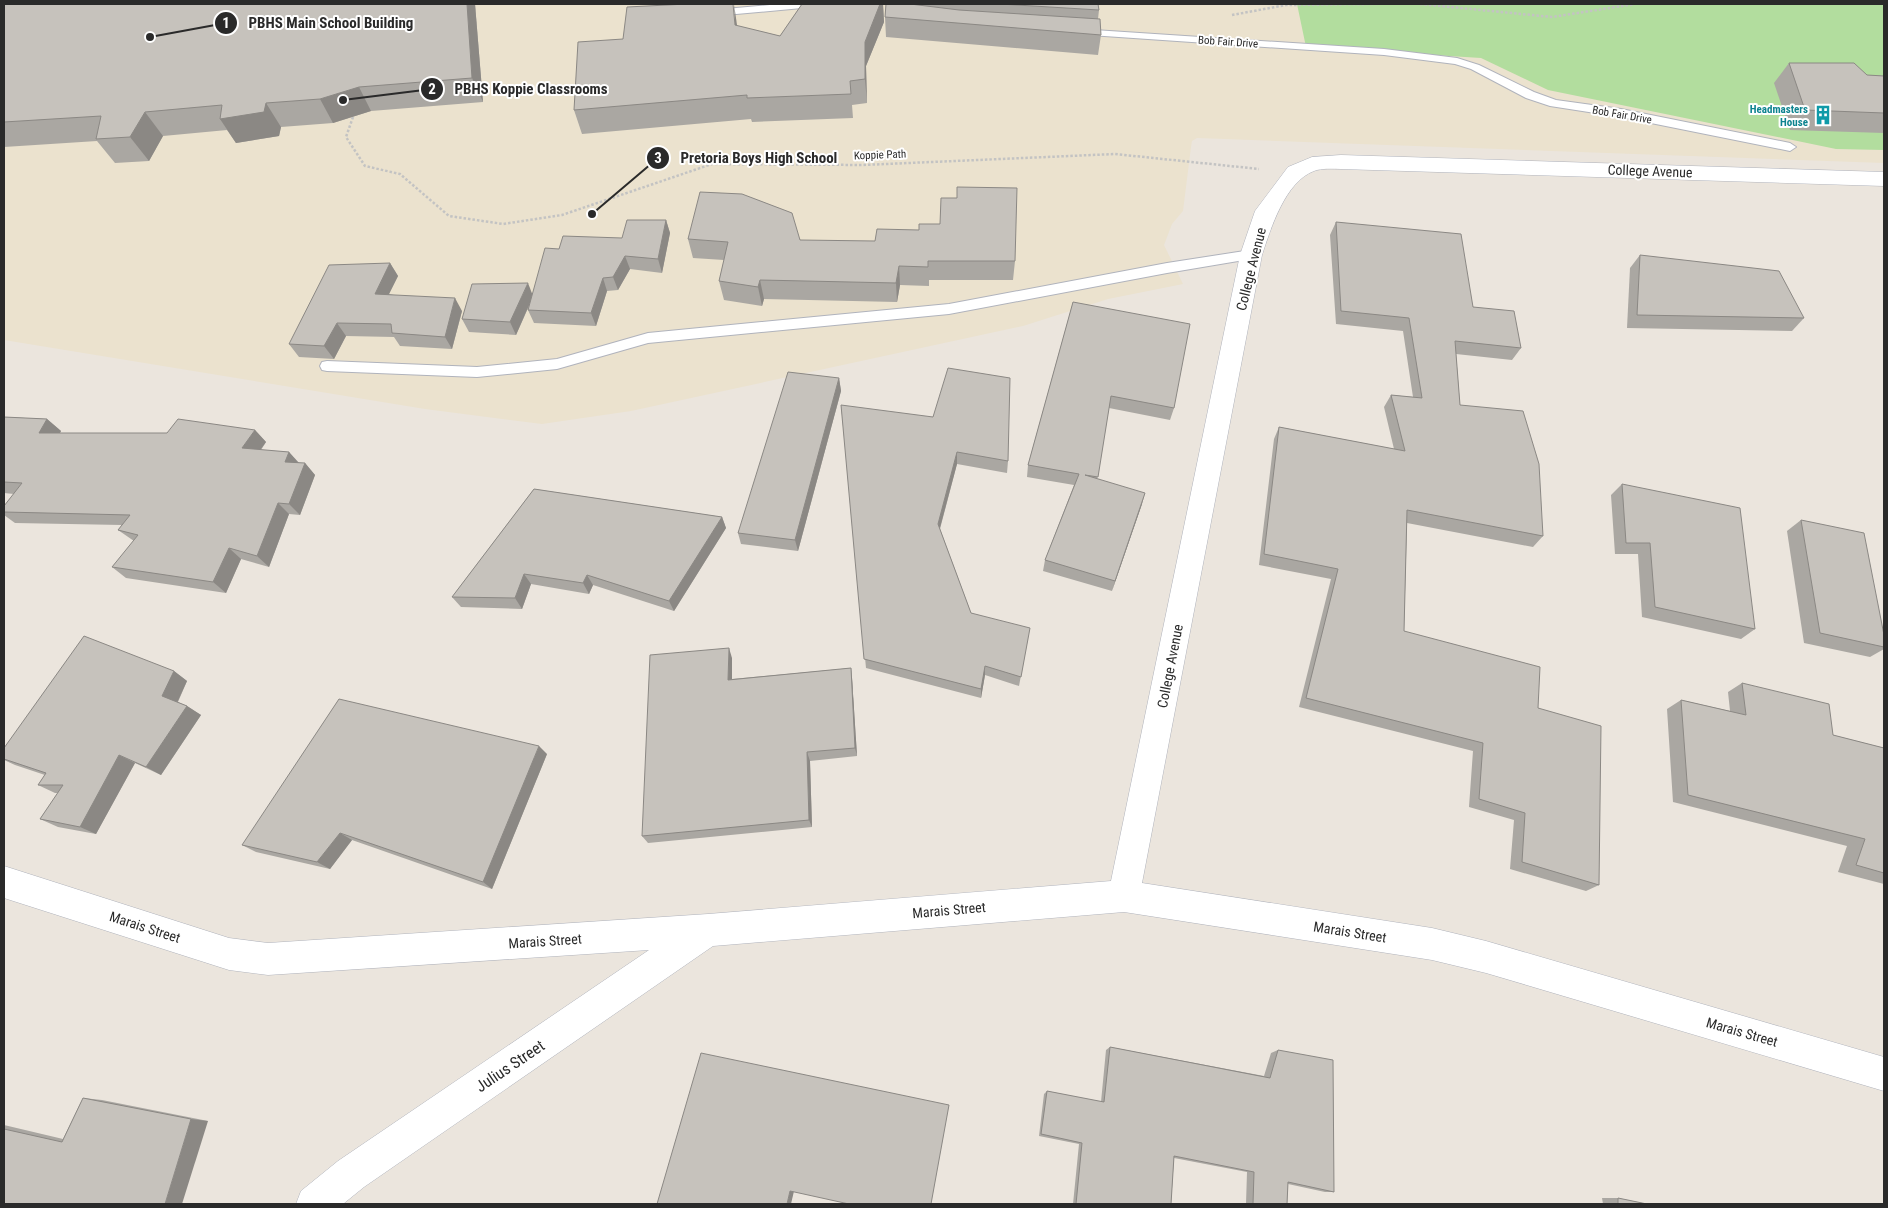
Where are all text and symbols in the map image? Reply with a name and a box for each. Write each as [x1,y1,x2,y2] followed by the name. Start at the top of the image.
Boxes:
[214,8,424,38] callout: PBHS Main School Building
[222,14,230,32] text: 1
[249,14,413,32] text: PBHS Main School Building
[1198,33,1258,51] street label: Bob Fair Drive
[419,74,617,104] callout: PBHS Koppie Classrooms
[428,80,436,98] text: 2
[454,80,608,98] text: PBHS Koppie Classrooms
[1591,103,1653,127] street label: Bob Fair Drive
[1750,103,1808,129] place label: Headmasters House
[1812,104,1834,126] building icon: Headmasters House
[646,143,847,173] callout: Pretoria Boys High School
[854,148,906,162] street label: Koppie Path
[654,149,662,167] text: 3
[681,149,837,167] text: Pretoria Boys High School
[1607,162,1693,180] street label: College Avenue
[1233,225,1269,312] street label: College Avenue
[1154,622,1186,709] street label: College Avenue
[912,899,986,921] street label: Marais Street
[108,908,182,946] street label: Marais Street
[1312,918,1388,946] street label: Marais Street
[508,930,582,952] street label: Marais Street
[1704,1014,1780,1050] street label: Marais Street
[472,1036,548,1096] street label: Julius Street

